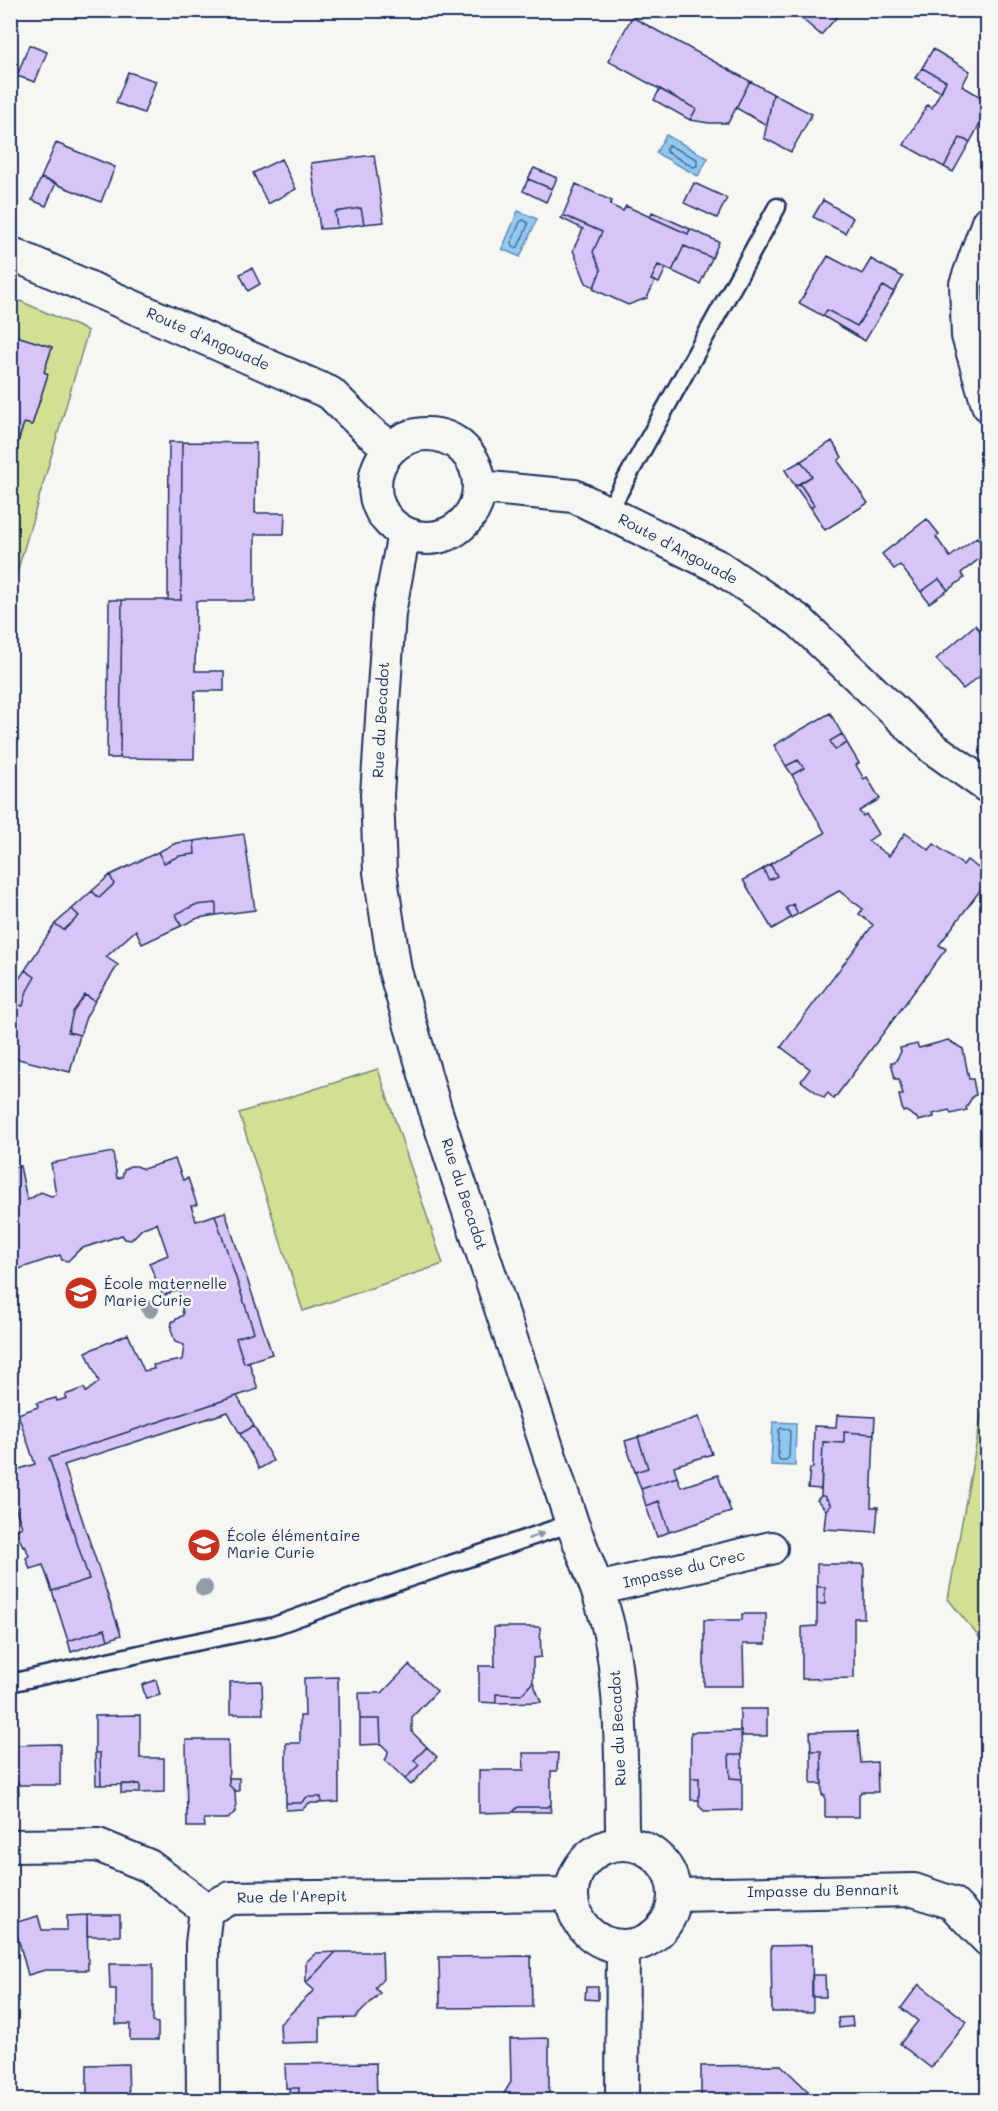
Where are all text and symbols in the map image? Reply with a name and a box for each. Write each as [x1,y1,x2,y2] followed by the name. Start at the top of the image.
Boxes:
[144,302,273,374] street label: Route d'Angouade
[615,508,742,588] street label: Route d'Angouade
[367,661,393,778] street label: Rue du Becadot
[437,1135,492,1252] street label: Rue du Becadot
[104,1273,227,1310] place label: École maternelle Marie Curie
[63,1275,99,1311] school or university icon: École maternelle Marie Curie
[227,1525,360,1562] place label: École élémentaire Marie Curie
[186,1527,222,1563] school or university icon: École élémentaire Marie Curie
[527,1530,545,1540] one-way arrow
[621,1544,747,1592] street label: Impasse du Crec
[604,1670,630,1787] street label: Rue du Becadot
[747,1879,899,1901] street label: Impasse du Bennarit
[237,1885,347,1907] street label: Rue de l'Arepit

